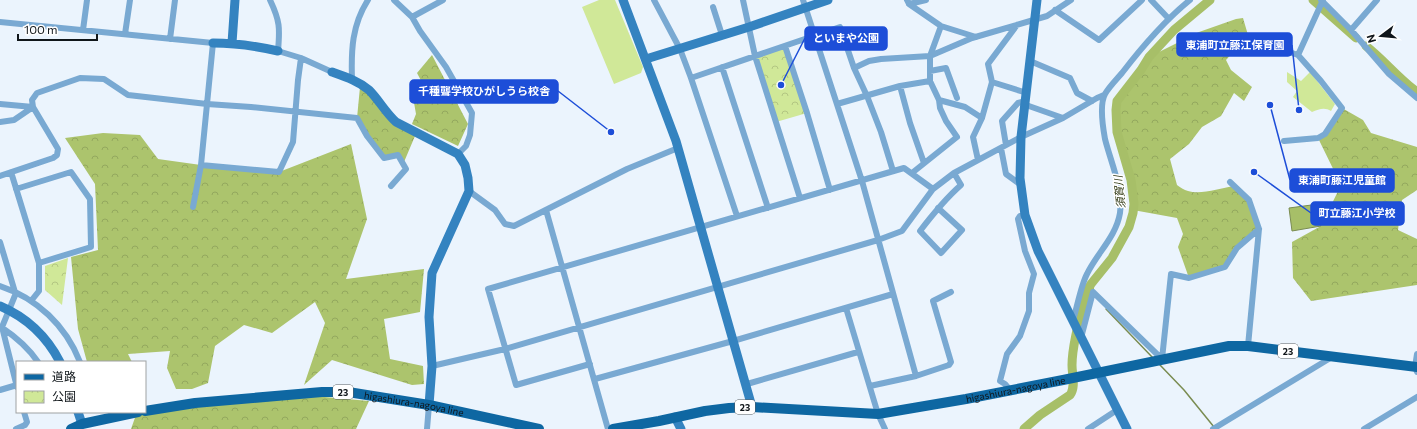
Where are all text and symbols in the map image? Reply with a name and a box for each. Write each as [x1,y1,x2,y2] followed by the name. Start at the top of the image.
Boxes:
[18,16,97,42] scale bar
[1361,16,1401,56] north arrow
[24,22,58,36] text: 100 m
[805,27,887,50] callout: といまや公園
[813,31,879,44] text: といまや公園
[1177,33,1292,56] callout: 東浦町立藤江保育園
[1364,33,1378,45] text: N
[1186,38,1285,51] text: 東浦町立藤江保育園
[410,80,558,103] callout: 千種聾学校ひがしうら校舎
[418,84,551,97] text: 千種聾学校ひがしうら校舎
[1290,169,1394,192] callout: 東浦町藤江児童館
[1298,173,1386,186] text: 東浦町藤江児童館
[1111,174,1127,209] water label: 須賀川
[1311,202,1404,225] callout: 町立藤江小学校
[1319,206,1396,219] text: 町立藤江小学校
[1278,344,1298,358] road number: 23
[16,361,146,413] legend
[52,369,76,383] text: 道路
[965,374,1066,405] street label: higashiura-nagoya line
[333,385,353,399] road number: 23
[52,389,76,403] text: 公園
[363,389,465,418] street label: higashiura-nagoya line
[735,400,755,414] road number: 23

